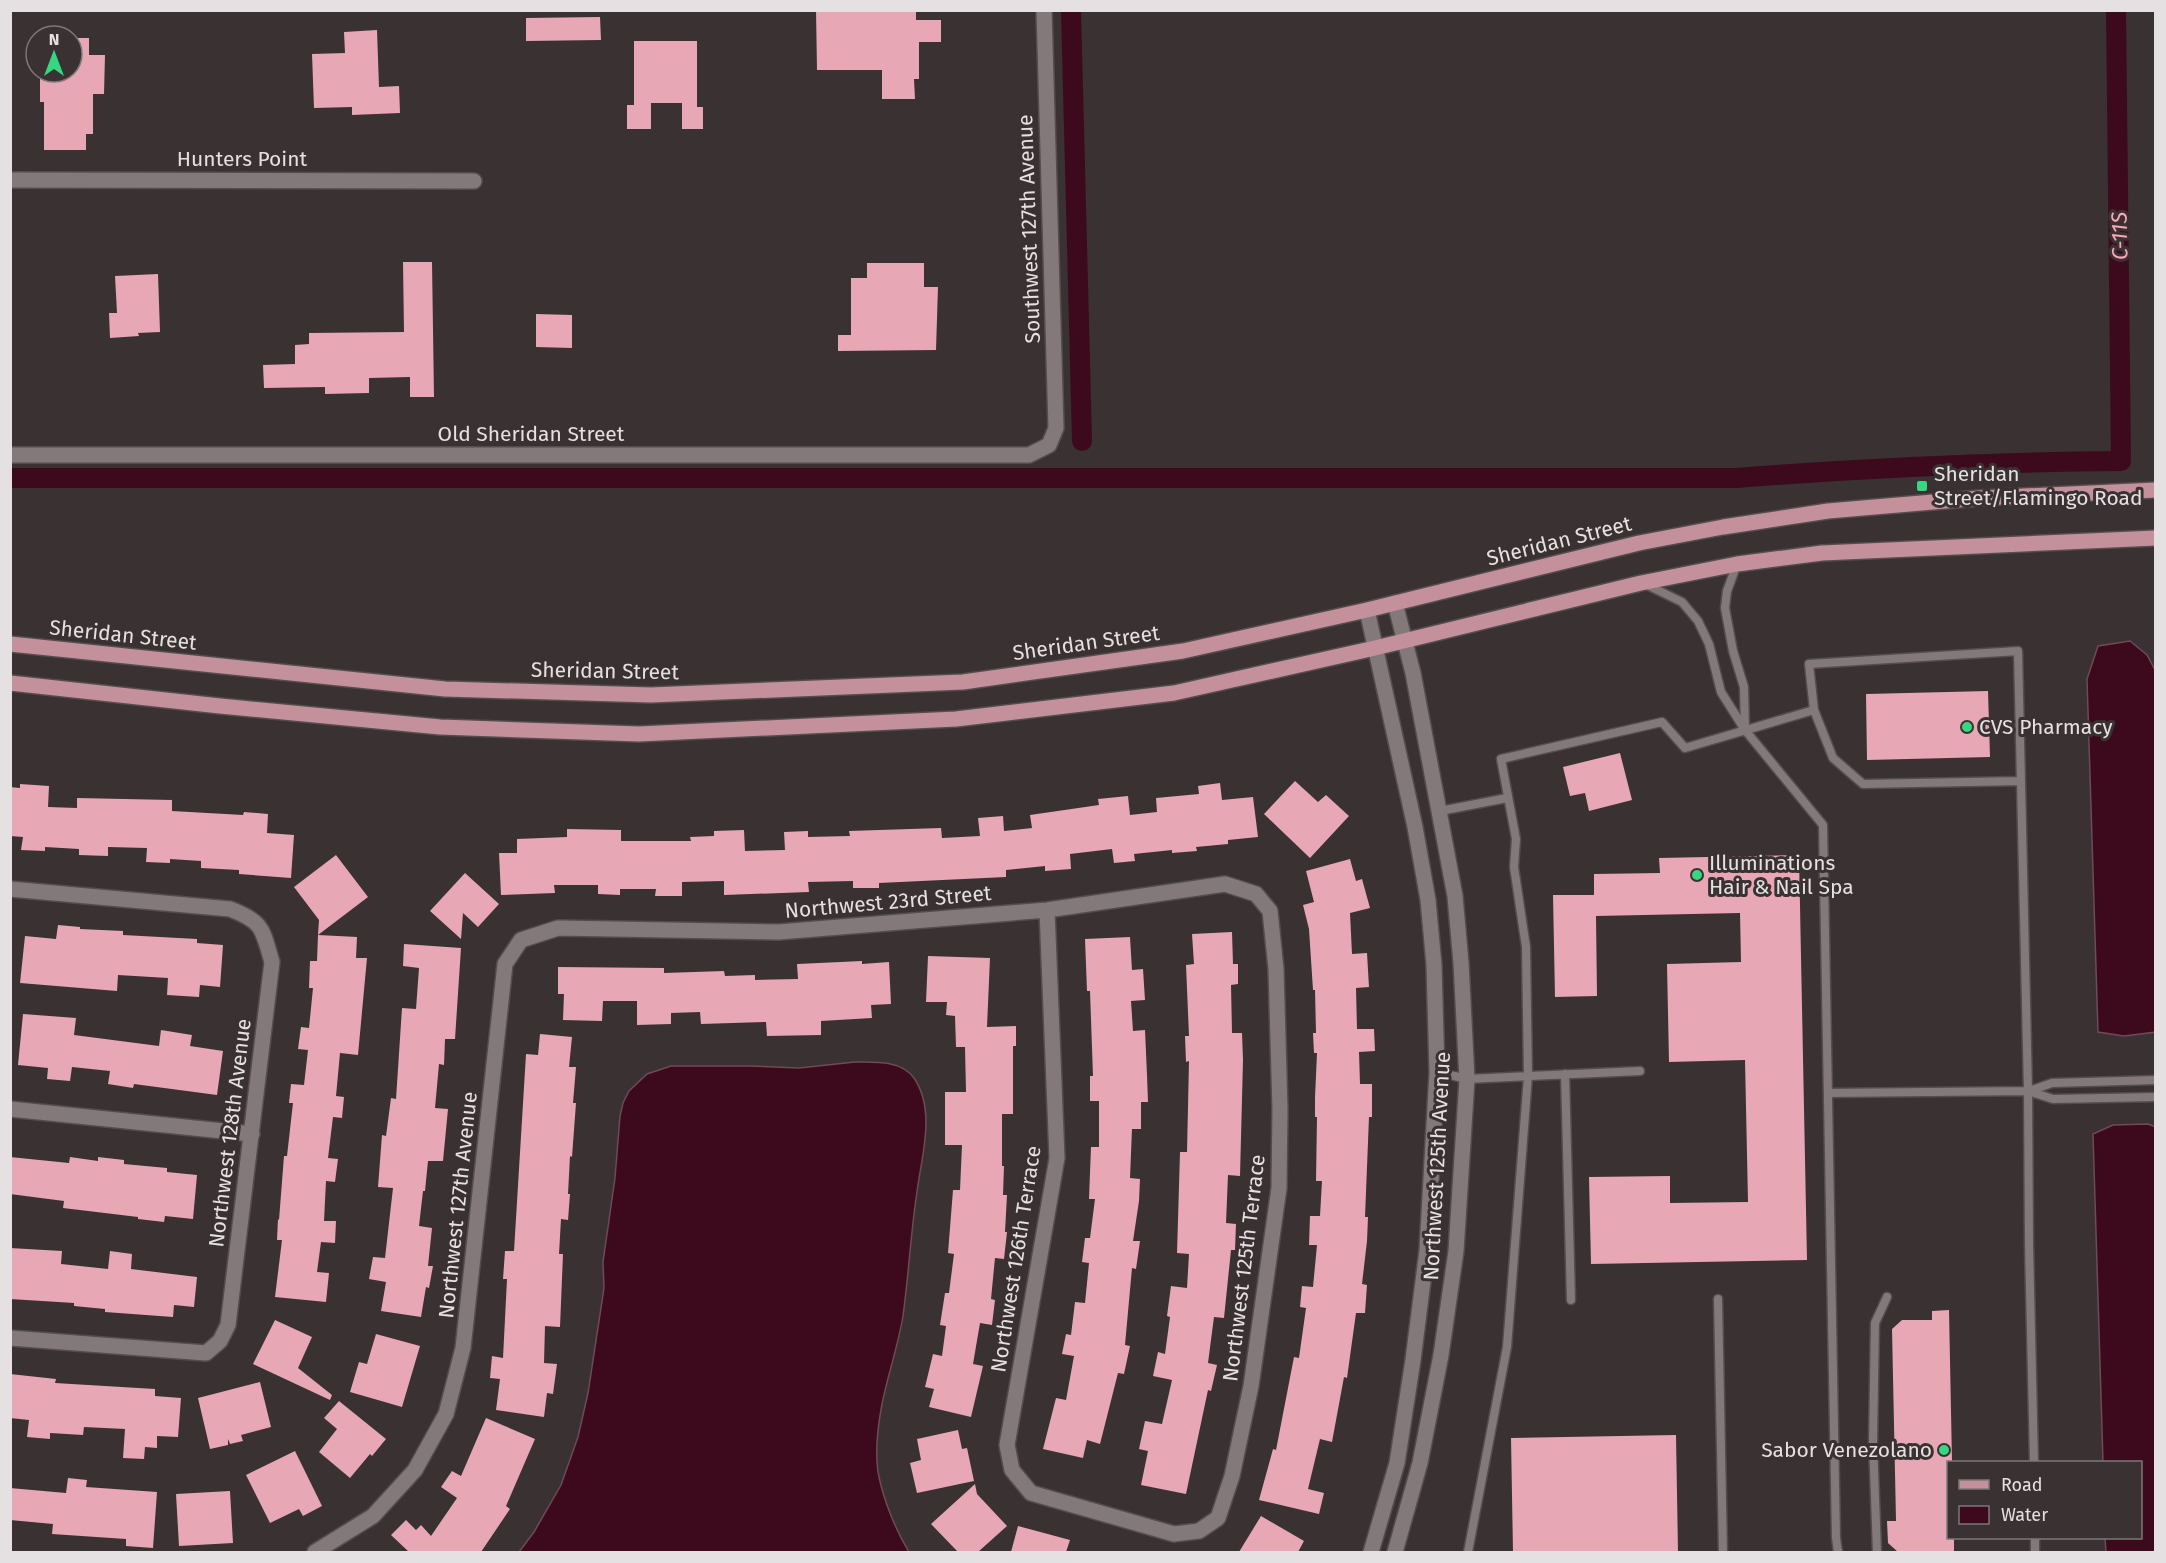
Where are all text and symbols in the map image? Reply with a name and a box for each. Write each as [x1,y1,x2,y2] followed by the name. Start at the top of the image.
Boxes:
[24,24,84,84] north arrow
[49,30,59,49] text: N
[1012,114,1046,344] street label: Southwest 127th Avenue
[177,146,308,172] street label: Hunters Point
[2106,211,2133,260] water label: C-11S
[438,421,625,447] street label: Old Sheridan Street
[1934,461,2143,511] place label: Sheridan Street/Flamingo Road
[1915,479,1929,493] marker: Sheridan Street/Flamingo Road
[1484,510,1634,572] street label: Sheridan Street
[48,614,198,656] street label: Sheridan Street
[1011,620,1162,666] street label: Sheridan Street
[531,657,680,685] street label: Sheridan Street
[1979,714,2113,740] place label: CVS Pharmacy
[1960,720,1974,734] marker: CVS Pharmacy
[1709,850,1854,900] place label: Illuminations Hair & Nail Spa
[1690,868,1704,882] marker: Illuminations Hair & Nail Spa
[784,880,993,924] street label: Northwest 23rd Street
[203,1017,257,1249] street label: Northwest 128th Avenue
[1418,1051,1456,1281] street label: Northwest 125th Avenue
[433,1090,483,1320] street label: Northwest 127th Avenue
[985,1144,1047,1374] street label: Northwest 126th Terrace
[1217,1153,1271,1383] street label: Northwest 125th Terrace
[1761,1437,1932,1463] place label: Sabor Venezolano
[1937,1443,1951,1457] marker: Sabor Venezolano
[1947,1461,2142,1539] legend
[2001,1474,2043,1496] text: Road
[2001,1504,2048,1526] text: Water

